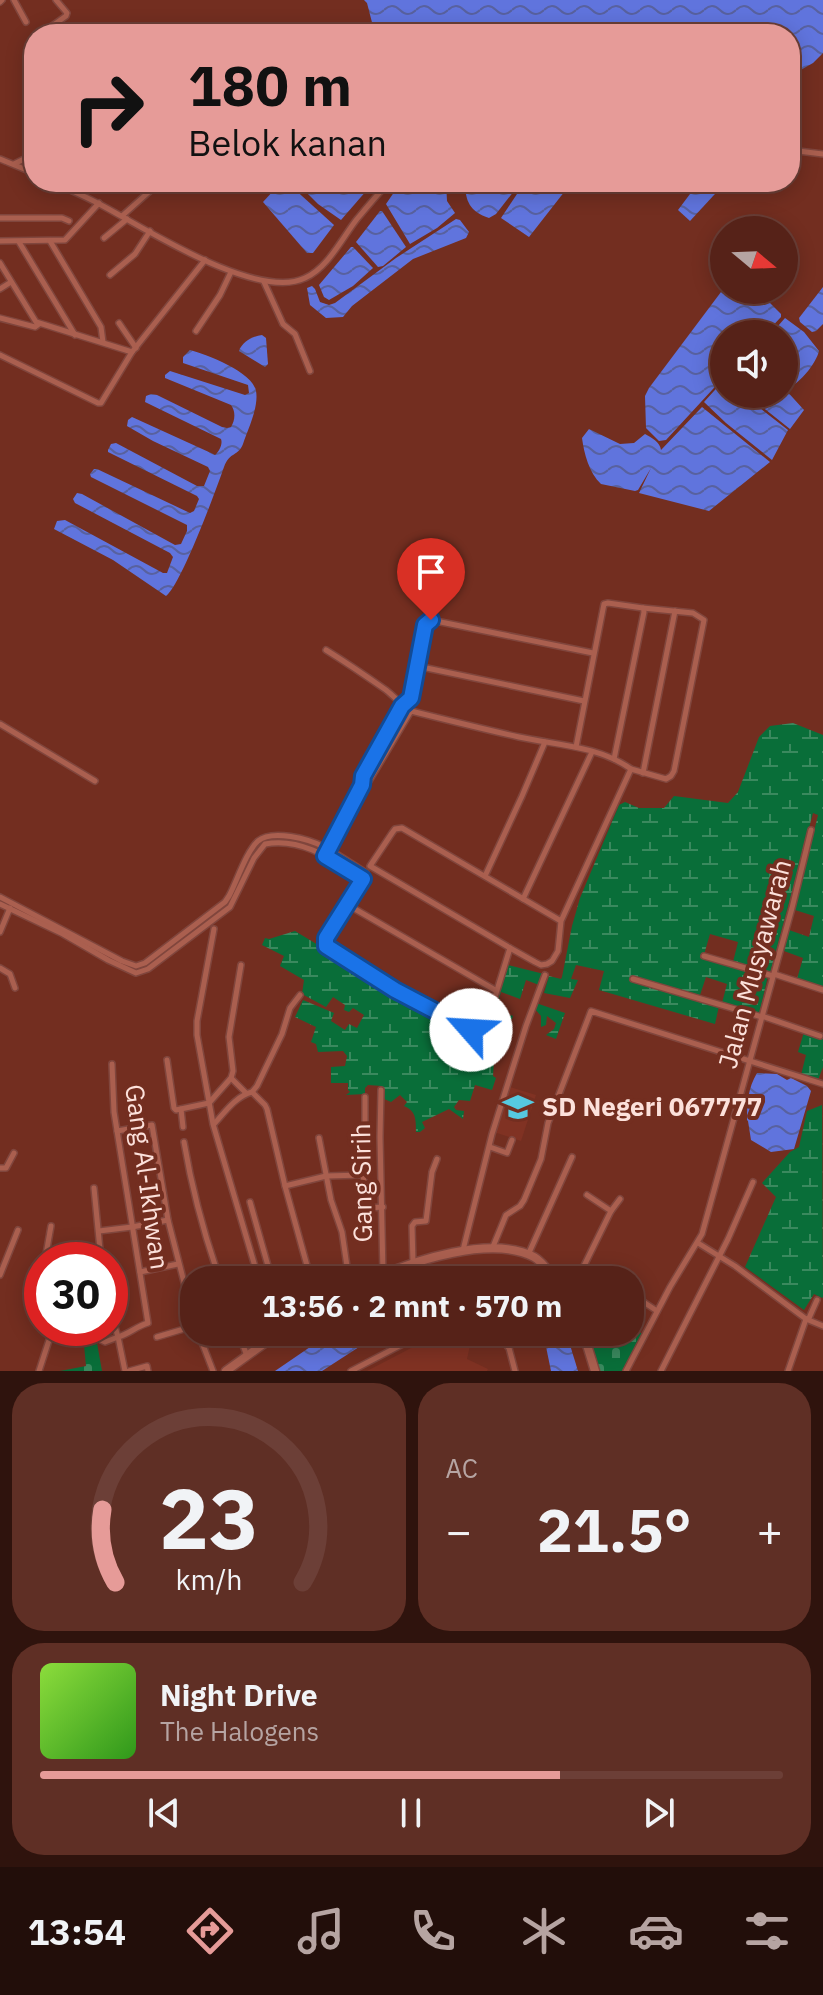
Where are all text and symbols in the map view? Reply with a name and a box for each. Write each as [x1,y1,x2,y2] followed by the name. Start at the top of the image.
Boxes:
[188,49,352,121] text: 180 m
[56,56,160,160] icon: right
[188,119,387,166] text: Belok kanan
[710,216,798,304] north arrow
[710,216,798,408] map controls
[710,320,798,408] button: sound
[397,538,465,620] pin
[409,550,453,594] icon: arrive
[710,855,798,1072] street label: Jalan Musyawarah
[429,988,513,1072] position arrow
[118,1082,178,1272] street label: Gang Al-Ikhwan
[542,1089,762,1123] place label: SD Negeri 067777
[501,1090,535,1124] school or university icon: SD Negeri 067777
[343,1123,379,1243] street label: Gang Sirih
[24,1242,128,1346] speed limit sign: 30
[262,1286,562,1325] text: 13:56 · 2 mnt · 570 m
[446,1451,478,1485] text: AC
[159,1464,259,1572] text: 23
[537,1490,692,1569] text: 21.5°
[446,1502,472,1559] text: −
[757,1502,783,1559] text: +
[175,1561,242,1598] text: km/h
[160,1675,318,1714] text: Night Drive
[160,1714,319,1748] text: The Halogens
[142,1791,186,1835] icon: previous
[389,1791,433,1835] icon: pause
[637,1791,681,1835] icon: next
[182,1903,238,1959] icon: directions
[293,1903,349,1959] icon: music
[405,1903,461,1959] icon: phone
[516,1903,572,1959] icon: climate
[628,1903,684,1959] icon: car
[739,1903,795,1959] icon: filters
[28,1908,126,1955] text: 13:54

